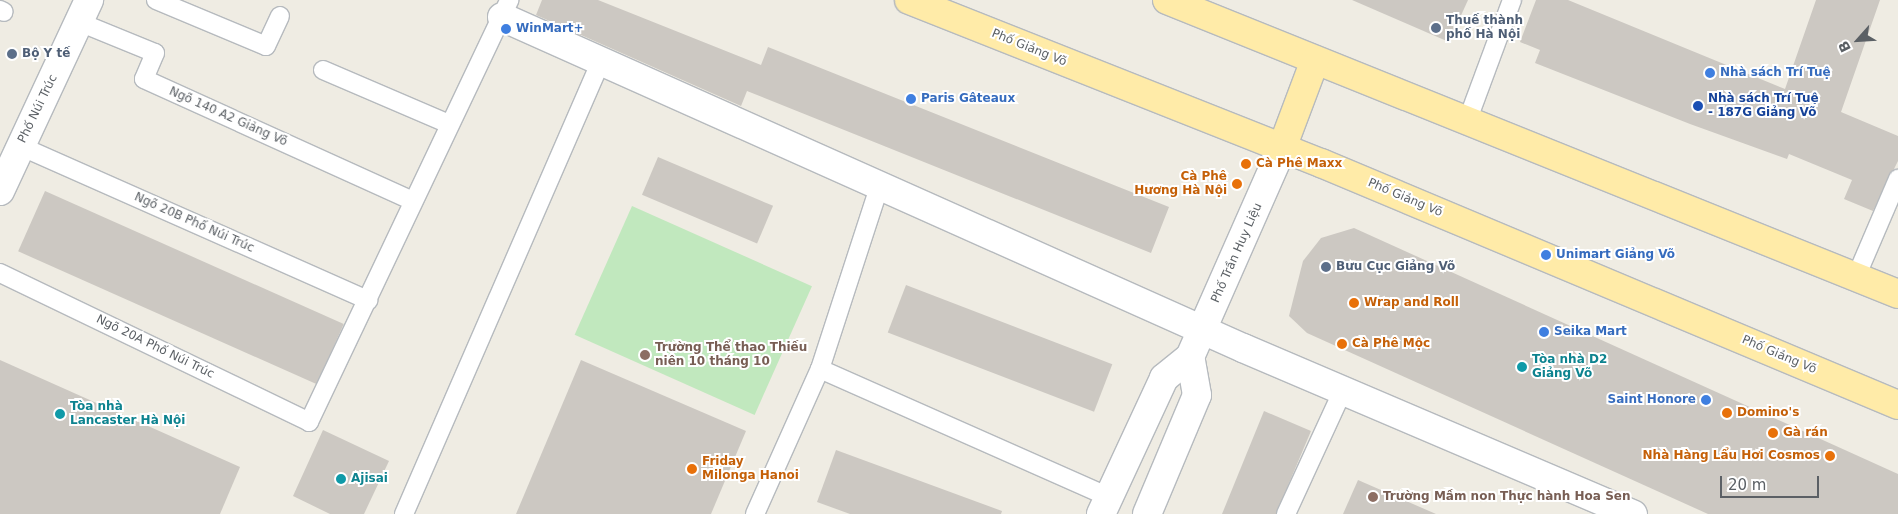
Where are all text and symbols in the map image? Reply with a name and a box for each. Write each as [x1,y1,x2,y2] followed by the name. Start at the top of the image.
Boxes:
[1446,14,1523,42] place label: Thuế thành phố Hà Nội
[1833,15,1883,65] north arrow
[516,22,584,36] place label: WinMart+
[1430,22,1442,34] marker: Thuế thành phố Hà Nội
[500,23,512,35] marker: WinMart+
[989,26,1069,70] street label: Phố Giảng Võ
[1835,38,1854,55] text: B
[22,47,70,61] place label: Bộ Y tế
[6,48,18,60] marker: Bộ Y tế
[1720,66,1831,80] place label: Nhà sách Trí Tuệ
[1704,67,1716,79] marker: Nhà sách Trí Tuệ
[15,72,61,146] street label: Phố Núi Trúc
[167,84,289,150] street label: Ngõ 140 A2 Giảng Võ
[921,92,1015,106] place label: Paris Gâteaux
[1708,92,1819,120] place label: Nhà sách Trí Tuệ - 187G Giảng Võ
[905,93,917,105] marker: Paris Gâteaux
[1692,100,1704,112] marker: Nhà sách Trí Tuệ - 187G Giảng Võ
[1256,157,1342,171] place label: Cà Phê Maxx
[1240,158,1252,170] marker: Cà Phê Maxx
[1134,170,1227,198] place label: Cà Phê Hương Hà Nội
[1366,176,1444,220] street label: Phố Giảng Võ
[1231,178,1243,190] marker: Cà Phê Hương Hà Nội
[132,190,256,256] street label: Ngõ 20B Phố Núi Trúc
[1208,201,1266,305] street label: Phố Trần Huy Liệu
[1556,248,1675,262] place label: Unimart Giảng Võ
[1540,249,1552,261] marker: Unimart Giảng Võ
[1336,260,1455,274] place label: Bưu Cục Giảng Võ
[1320,261,1332,273] marker: Bưu Cục Giảng Võ
[1364,296,1459,310] place label: Wrap and Roll
[1348,297,1360,309] marker: Wrap and Roll
[94,312,216,382] street label: Ngõ 20A Phố Núi Trúc
[1554,325,1627,339] place label: Seika Mart
[1538,326,1550,338] marker: Seika Mart
[1740,333,1818,377] street label: Phố Giảng Võ
[1352,337,1430,351] place label: Cà Phê Mộc
[1336,338,1348,350] marker: Cà Phê Mộc
[655,341,807,369] place label: Trường Thể thao Thiếu niên 10 tháng 10
[639,349,651,361] marker: Trường Thể thao Thiếu niên 10 tháng 10
[1532,353,1607,381] place label: Tòa nhà D2 Giảng Võ
[1516,361,1528,373] marker: Tòa nhà D2 Giảng Võ
[1608,393,1696,407] place label: Saint Honore
[1700,394,1712,406] marker: Saint Honore
[70,400,185,428] place label: Tòa nhà Lancaster Hà Nội
[1737,406,1799,420] place label: Domino's
[1721,407,1733,419] marker: Domino's
[54,408,66,420] marker: Tòa nhà Lancaster Hà Nội
[1783,426,1828,440] place label: Gà rán
[1767,427,1779,439] marker: Gà rán
[1643,449,1820,463] place label: Nhà Hàng Lẩu Hơi Cosmos
[1824,450,1836,462] marker: Nhà Hàng Lẩu Hơi Cosmos
[702,455,799,483] place label: Friday Milonga Hanoi
[686,463,698,475] marker: Friday Milonga Hanoi
[1723,466,1822,498] scale bar
[351,472,388,486] place label: Ajisai
[335,473,347,485] marker: Ajisai
[1728,476,1766,494] text: 20 m
[1383,490,1630,504] place label: Trường Mầm non Thực hành Hoa Sen
[1367,491,1379,503] marker: Trường Mầm non Thực hành Hoa Sen

